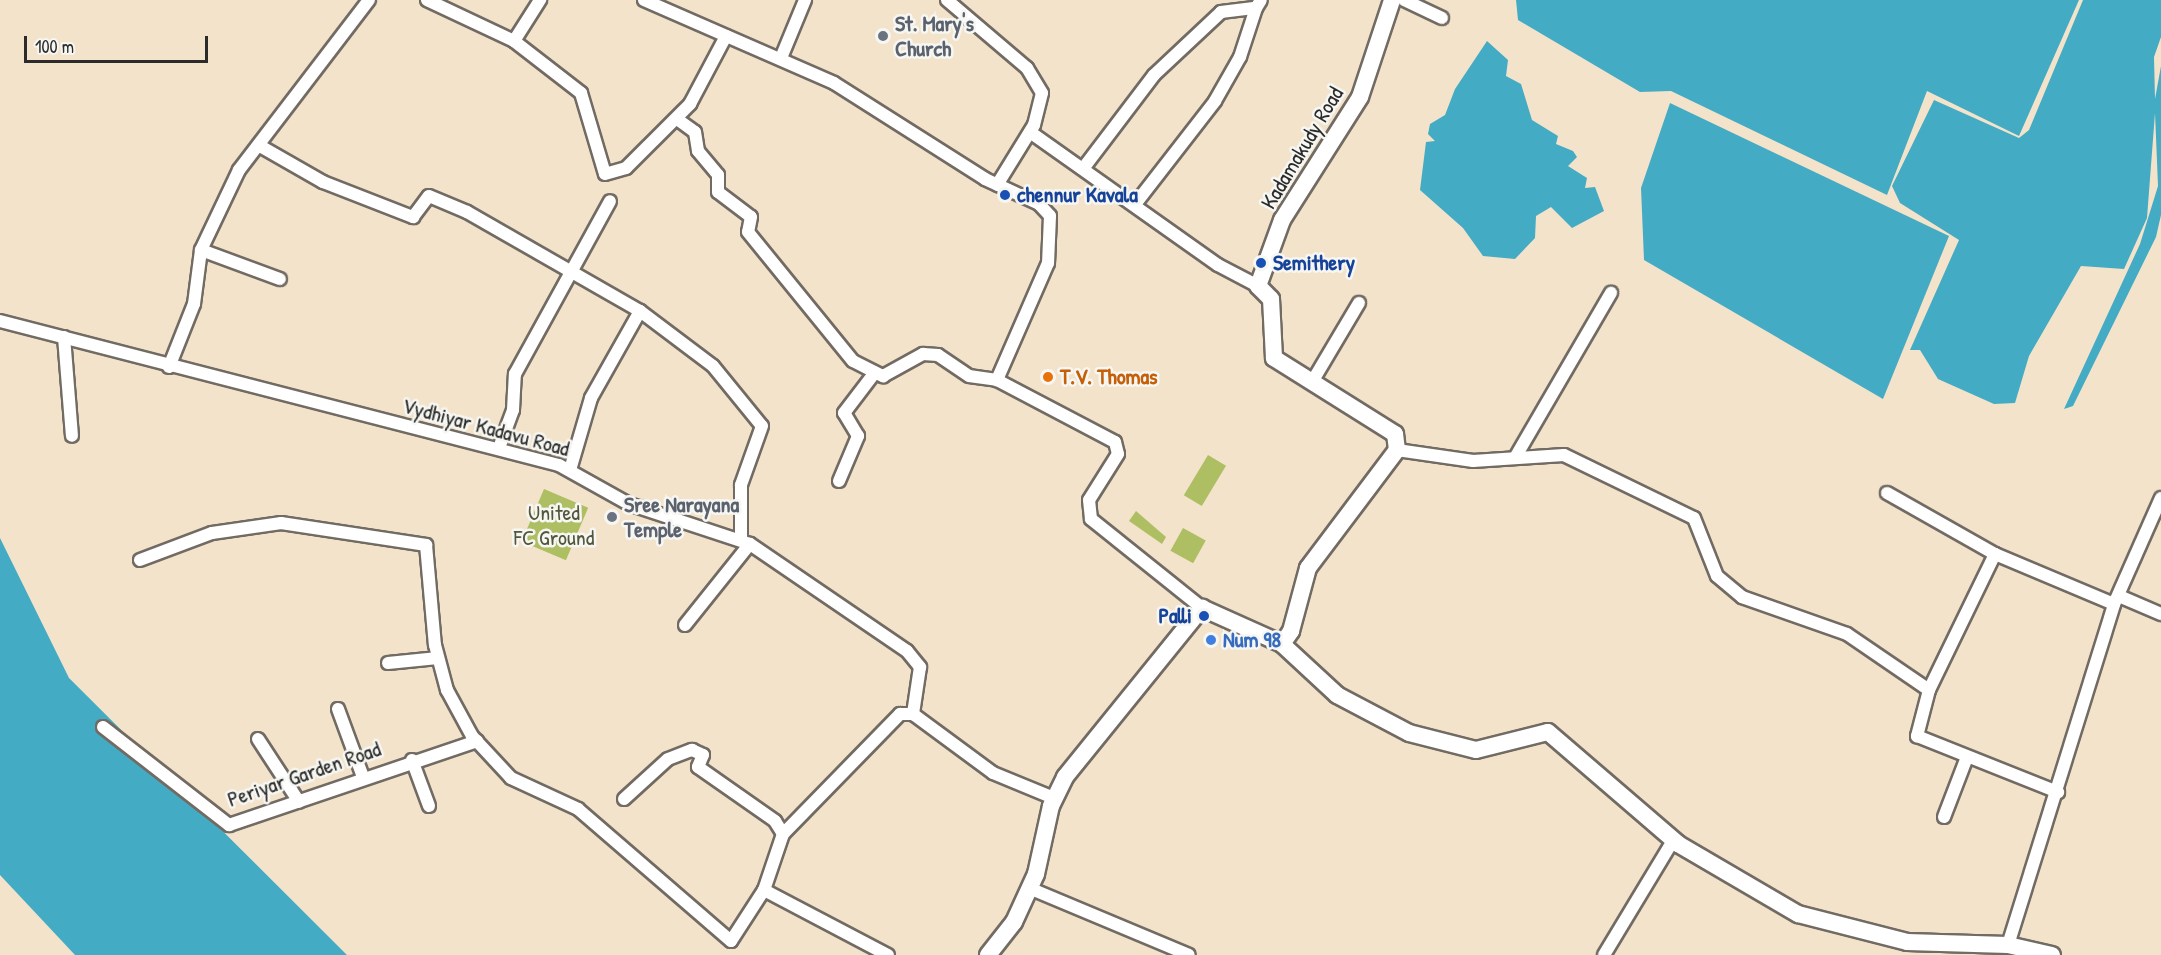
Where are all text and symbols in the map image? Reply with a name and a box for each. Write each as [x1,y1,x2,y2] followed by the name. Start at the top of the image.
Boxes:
[895,10,974,62] place label: St. Mary's Church
[27,24,212,62] scale bar
[876,29,890,43] marker: St. Mary's Church
[35,34,74,59] text: 100 m
[1255,82,1349,214] street label: Kadamakudy Road
[1017,182,1138,208] place label: chennur Kavala
[998,188,1012,202] marker: chennur Kavala
[1273,250,1355,276] place label: Semithery
[1254,256,1268,270] marker: Semithery
[1060,364,1158,390] place label: T.V. Thomas
[1041,370,1055,384] marker: T.V. Thomas
[400,392,572,462] street label: Vydhiyar Kadavu Road
[624,491,739,542] place label: Sree Narayana Temple
[514,499,594,550] park label: United FC Ground
[605,510,619,524] marker: Sree Narayana Temple
[1158,603,1192,629] place label: Palli
[1197,609,1211,623] marker: Palli
[1223,627,1281,653] place label: Num 98
[1204,633,1218,647] marker: Num 98
[224,735,384,813] street label: Periyar Garden Road

